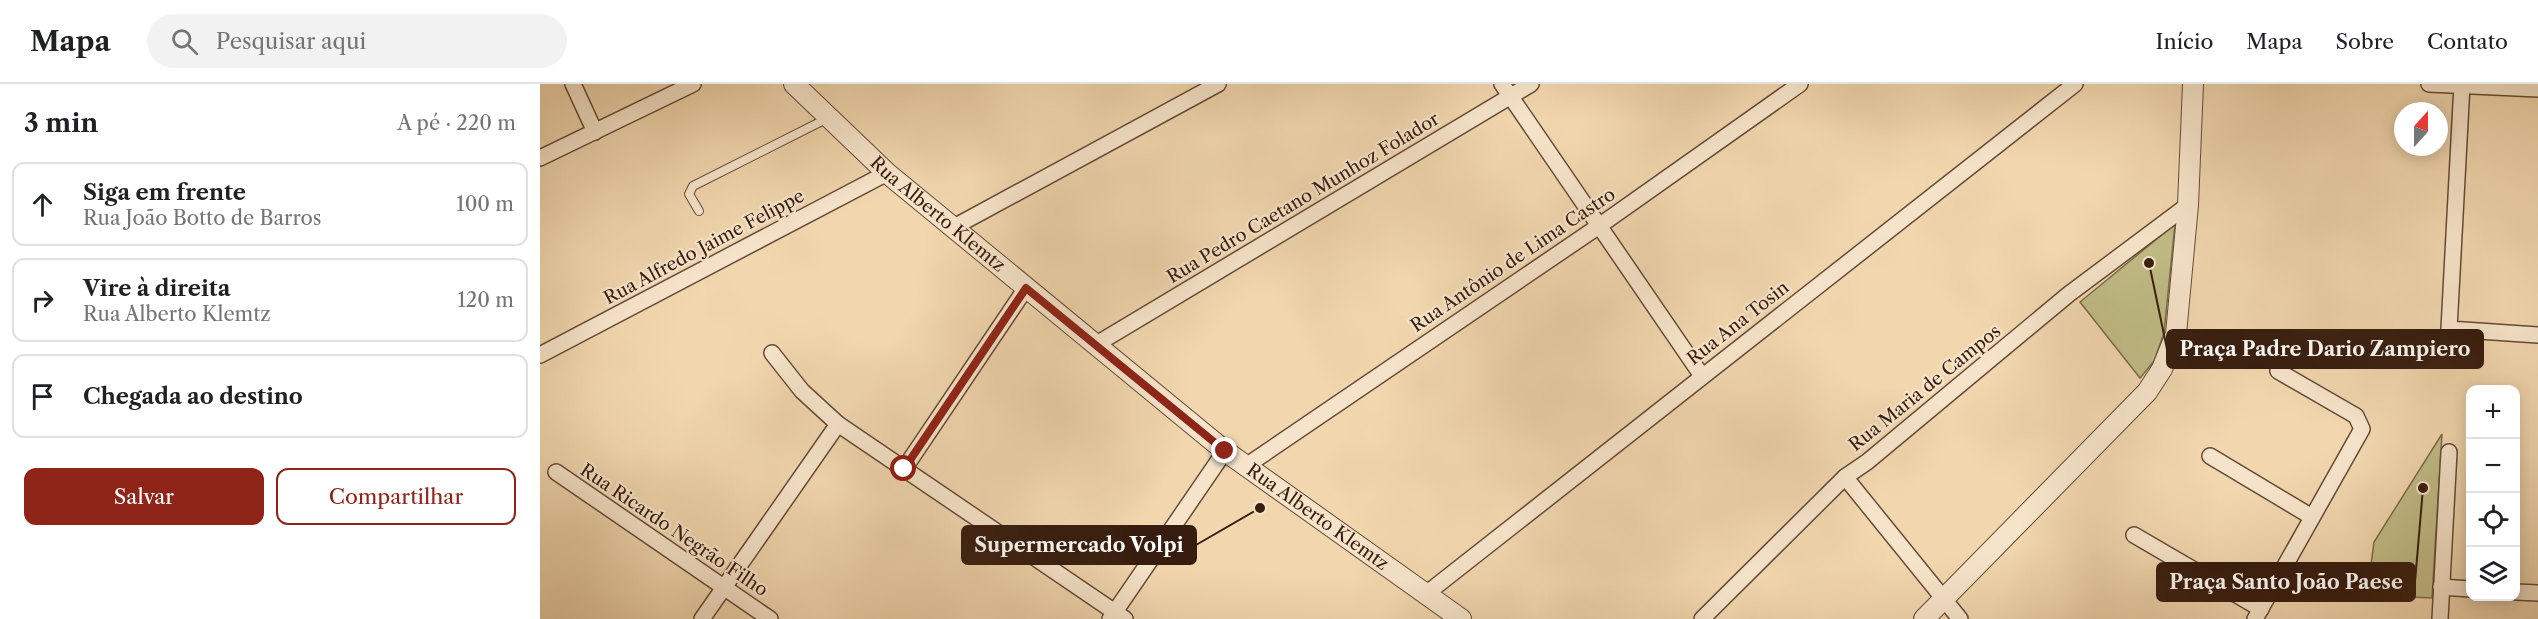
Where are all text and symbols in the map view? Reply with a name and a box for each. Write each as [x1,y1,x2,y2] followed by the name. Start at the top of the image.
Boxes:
[147,14,567,68] search box
[30,24,111,58] text: Mapa
[168,25,201,58] icon: search
[216,28,366,55] text: Pesquisar aqui
[2156,29,2213,54] text: Início
[2246,29,2303,54] text: Mapa
[2336,29,2394,54] text: Sobre
[2427,29,2508,54] text: Contato
[2394,102,2448,156] north arrow
[24,107,98,139] text: 3 min
[1163,108,1443,288] street label: Rua Pedro Caetano Munhoz Folador
[397,111,516,135] text: A pé · 220 m
[866,152,1010,277] street label: Rua Alberto Klemtz
[83,179,246,206] text: Siga em frente
[1407,183,1619,337] street label: Rua Antônio de Lima Castro
[600,185,808,309] street label: Rua Alfredo Jaime Felippe
[26,188,59,221] icon: ahead
[456,192,514,216] text: 100 m
[83,206,322,230] text: Rua João Botto de Barros
[83,275,230,302] text: Vire à direita
[1683,276,1793,370] street label: Rua Ana Tosin
[26,284,59,317] icon: right
[457,288,514,312] text: 120 m
[83,302,271,326] text: Rua Alberto Klemtz
[1845,320,2005,456] street label: Rua Maria de Campos
[2167,330,2483,368] callout: Praça Padre Dario Zampiero
[2179,337,2471,361] text: Praça Padre Dario Zampiero
[26,380,59,413] icon: arrive
[83,383,303,410] text: Chegada ao destino
[2466,385,2520,601] map controls
[2466,385,2520,439] button: +
[1211,437,1237,463] route end
[2466,439,2520,493] button: −
[890,455,916,481] route start
[576,459,772,601] street label: Rua Ricardo Negrão Filho
[1242,459,1393,575] street label: Rua Alberto Klemtz
[24,468,264,525] button: Salvar
[276,468,516,525] button: Compartilhar
[2466,493,2520,547] button: locate
[962,526,1196,564] callout: Supermercado Volpi
[974,533,1184,557] text: Supermercado Volpi
[2466,547,2520,601] button: layers
[2157,563,2415,601] callout: Praça Santo João Paese
[2169,570,2403,594] text: Praça Santo João Paese

